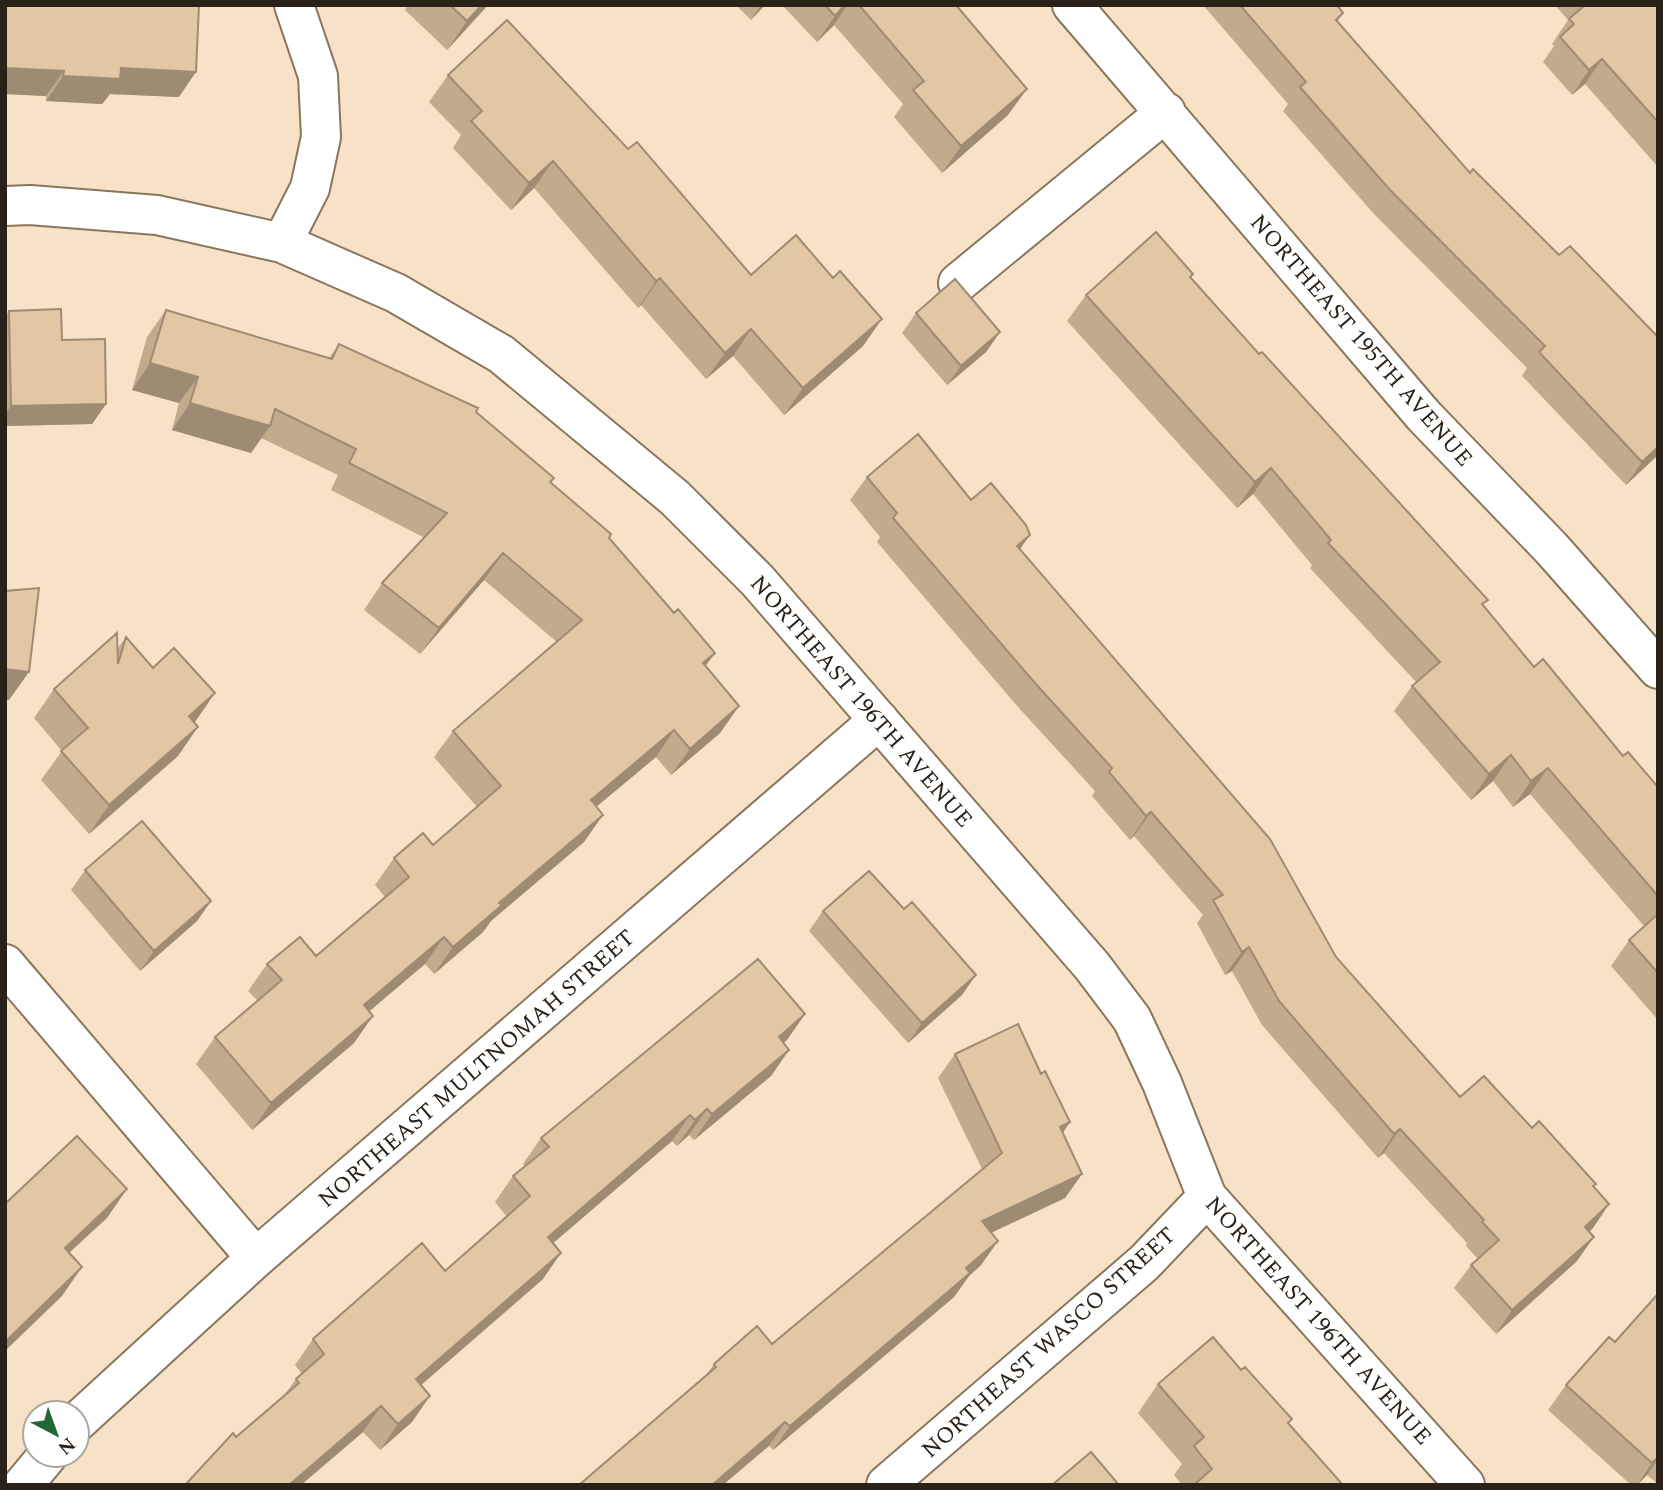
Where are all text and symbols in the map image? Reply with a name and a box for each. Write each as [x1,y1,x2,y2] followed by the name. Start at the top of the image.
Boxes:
[1241,207,1481,475] street label: NORTHEAST 195TH AVENUE
[741,568,981,836] street label: NORTHEAST 196TH AVENUE
[311,921,643,1217] street label: NORTHEAST MULTNOMAH STREET
[1196,1188,1440,1454] street label: NORTHEAST 196TH AVENUE
[914,1219,1184,1467] street label: NORTHEAST WASCO STREET
[21,1399,91,1469] north arrow
[51,1430,82,1462] text: N

